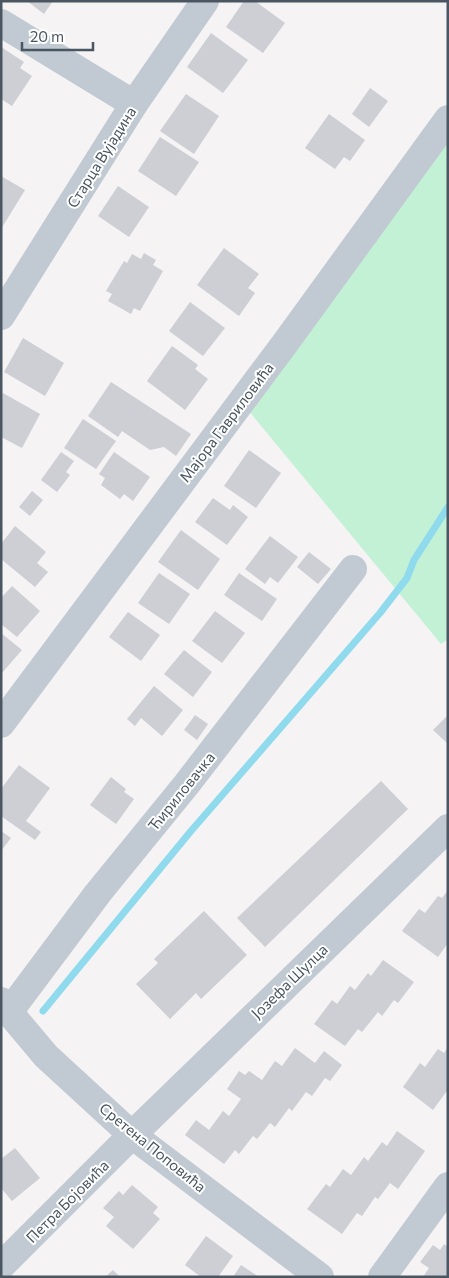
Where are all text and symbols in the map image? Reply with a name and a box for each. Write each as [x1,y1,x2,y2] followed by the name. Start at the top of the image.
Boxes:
[22,20,94,52] scale bar
[30,27,64,45] text: 20 m
[63,103,139,211] street label: Старца Вујадина
[175,359,277,485] street label: Мајора Гавриловића
[144,748,218,834] street label: Ћириловачка
[247,940,331,1022] street label: Јозефа Шулца
[96,1099,210,1195] street label: Сретена Поповића
[22,1156,112,1246] street label: Петра Бојовића

